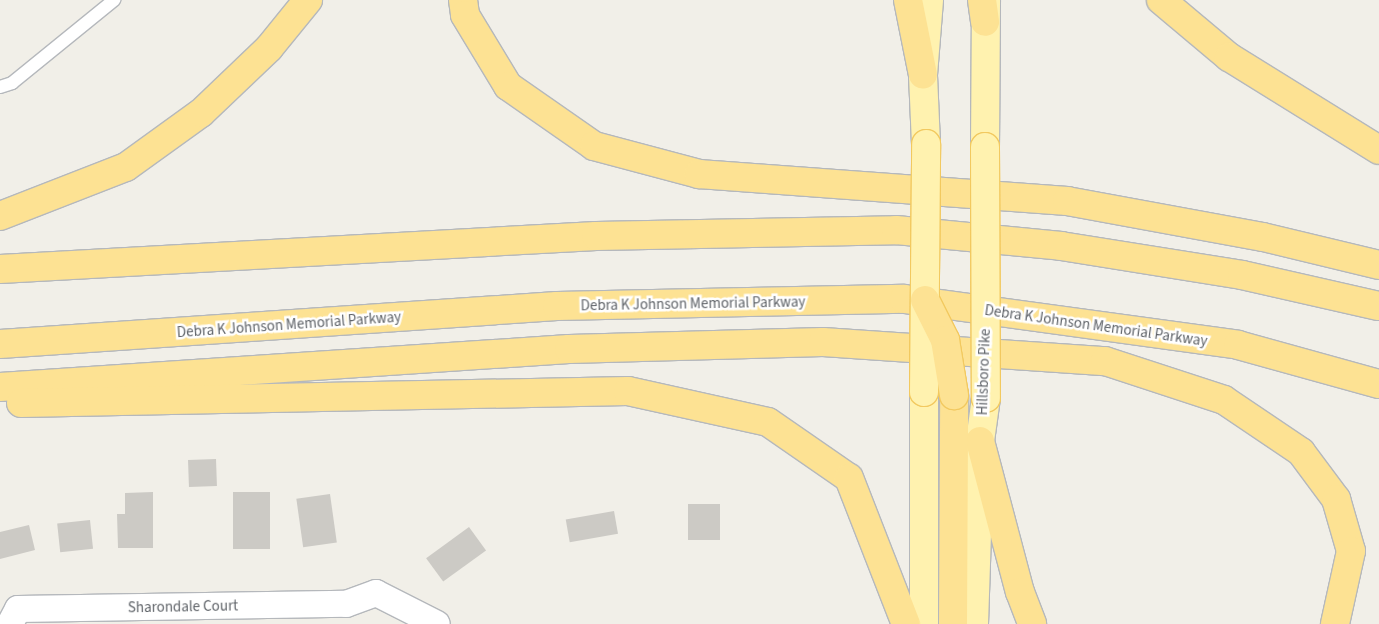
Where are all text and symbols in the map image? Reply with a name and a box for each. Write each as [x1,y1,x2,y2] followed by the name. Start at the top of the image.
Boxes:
[580,293,806,315] street label: Debra K Johnson Memorial Parkway
[983,301,1209,351] street label: Debra K Johnson Memorial Parkway
[176,308,402,342] street label: Debra K Johnson Memorial Parkway
[973,328,995,416] street label: Hillsboro Pike
[128,597,238,617] street label: Sharondale Court

